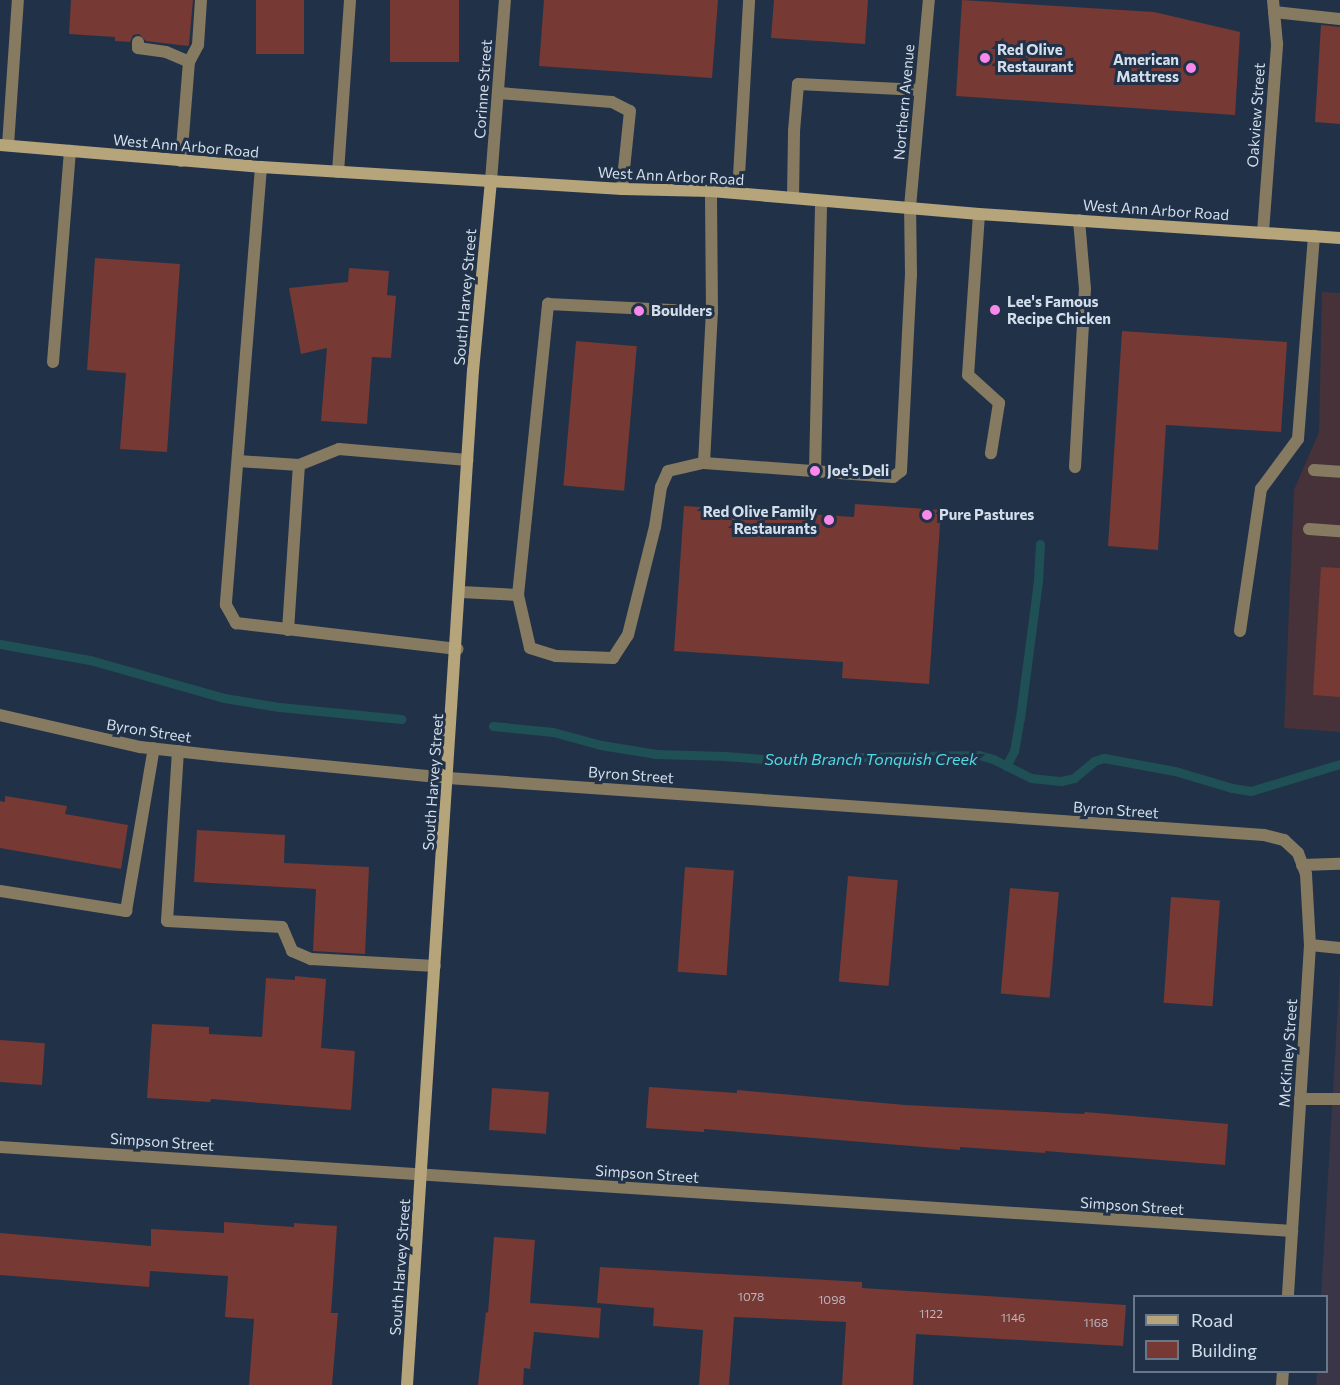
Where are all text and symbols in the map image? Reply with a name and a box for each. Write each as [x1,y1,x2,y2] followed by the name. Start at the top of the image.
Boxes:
[471,39,495,139] street label: Corinne Street
[997,40,1073,75] place label: Red Olive Restaurant
[890,43,918,161] street label: Northern Avenue
[1113,50,1179,85] place label: American Mattress
[978,51,992,65] marker: Red Olive Restaurant
[1184,61,1198,75] marker: American Mattress
[1243,62,1269,168] street label: Oakview Street
[112,131,260,161] street label: West Ann Arbor Road
[597,163,745,189] street label: West Ann Arbor Road
[1082,196,1230,224] street label: West Ann Arbor Road
[450,228,480,366] street label: South Harvey Street
[1007,292,1111,327] place label: Lee's Famous Recipe Chicken
[651,302,712,320] place label: Boulders
[988,303,1002,317] marker: Lee's Famous Recipe Chicken
[632,304,646,318] marker: Boulders
[827,462,889,480] place label: Joe's Deli
[808,464,822,478] marker: Joe's Deli
[703,502,817,537] place label: Red Olive Family Restaurants
[939,506,1034,524] place label: Pure Pastures
[920,508,934,522] marker: Pure Pastures
[822,513,836,527] marker: Red Olive Family Restaurants
[419,713,447,851] street label: South Harvey Street
[105,715,193,747] street label: Byron Street
[764,749,978,769] water label: South Branch Tonquish Creek
[588,763,674,787] street label: Byron Street
[1073,798,1159,822] street label: Byron Street
[1275,998,1301,1108] street label: McKinley Street
[109,1129,215,1155] street label: Simpson Street
[594,1161,700,1187] street label: Simpson Street
[1079,1193,1185,1219] street label: Simpson Street
[386,1198,414,1336] street label: South Harvey Street
[738,1290,764,1304] house number: 1078
[818,1293,846,1307] house number: 1098
[1133,1295,1328,1373] legend
[919,1307,943,1321] house number: 1122
[1191,1309,1233,1331] text: Road
[1001,1311,1025,1325] house number: 1146
[1084,1316,1108,1330] house number: 1168
[1191,1339,1257,1361] text: Building

